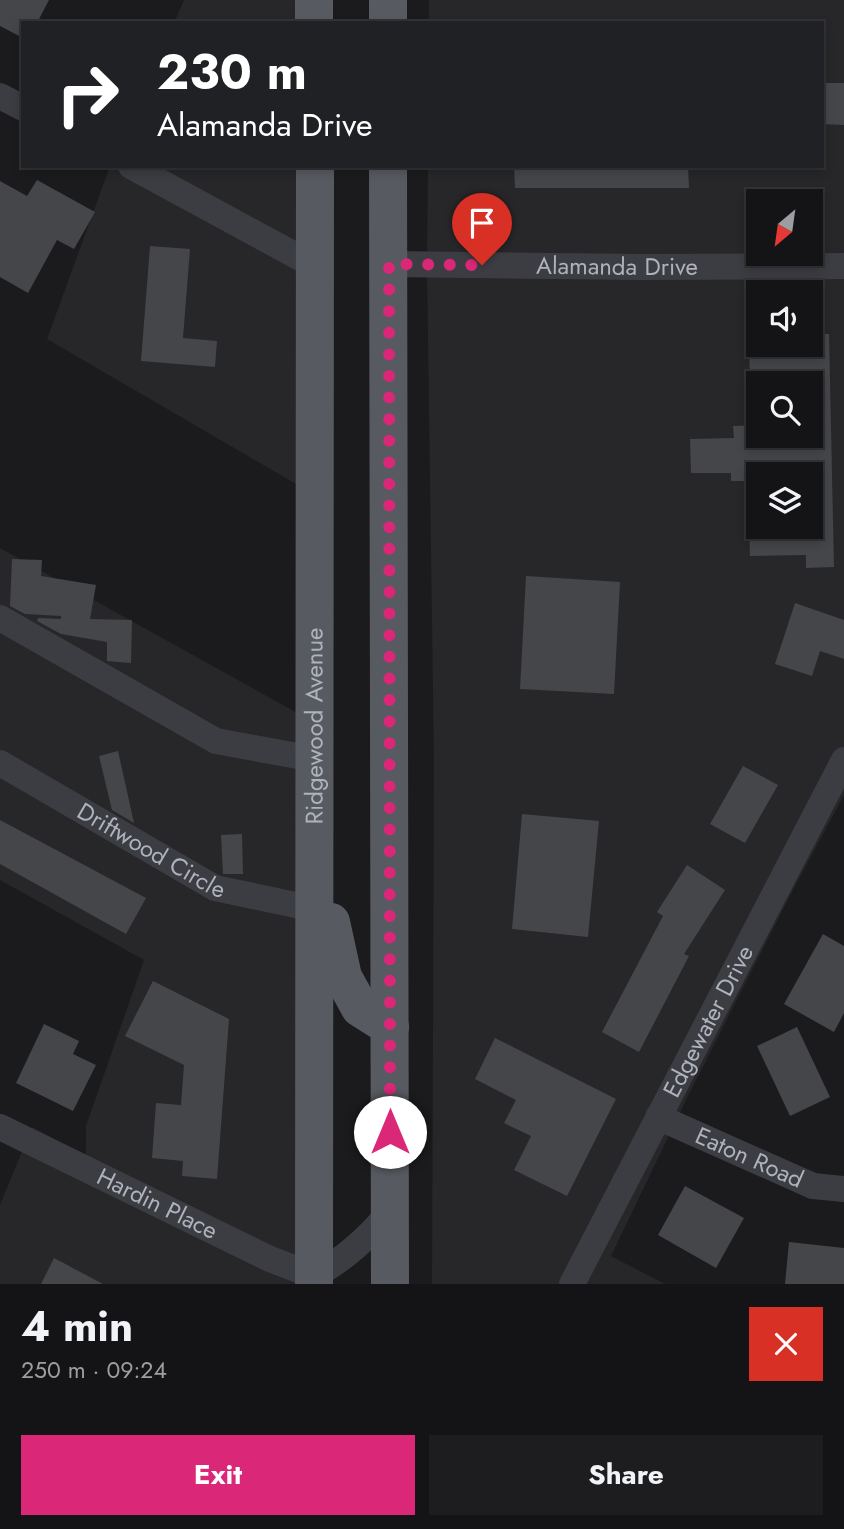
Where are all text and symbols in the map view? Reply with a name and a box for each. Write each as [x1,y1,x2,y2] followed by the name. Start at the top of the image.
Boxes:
[157,37,307,107] text: 230 m
[42,49,133,140] icon: right
[157,102,372,148] text: Alamanda Drive
[746,189,822,266] north arrow
[746,189,823,539] map controls
[452,193,512,265] pin
[463,204,501,242] icon: arrive
[536,248,698,284] street label: Alamanda Drive
[746,280,823,357] button: sound
[746,371,823,448] button: search
[746,462,823,539] button: layers
[296,627,332,824] street label: Ridgewood Avenue
[71,794,228,907] street label: Driftwood Circle
[654,939,762,1103] street label: Edgewater Drive
[353,1095,427,1169] position arrow
[690,1118,809,1197] street label: Eaton Road
[91,1159,224,1248] street label: Hardin Place
[21,1296,133,1357] text: 4 min
[749,1307,823,1381] button: close
[21,1353,167,1387] text: 250 m · 09:24
[21,1435,415,1515] button: Exit
[429,1435,823,1515] button: Share

